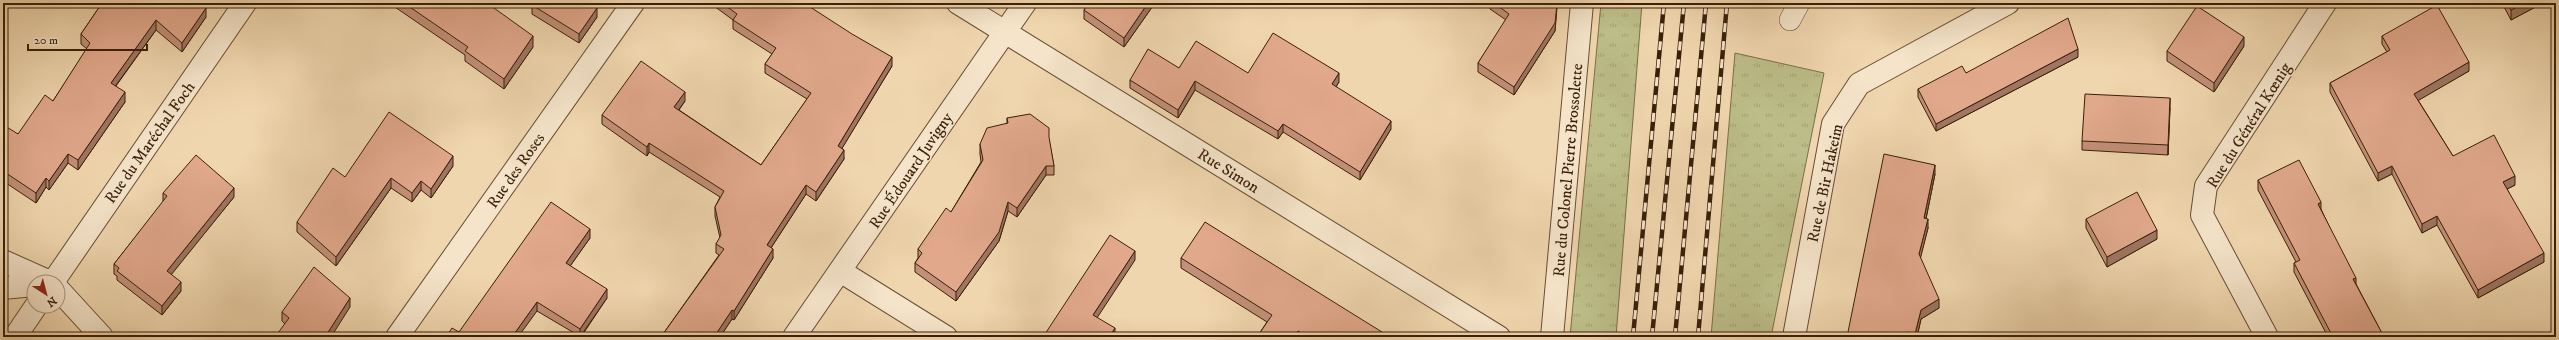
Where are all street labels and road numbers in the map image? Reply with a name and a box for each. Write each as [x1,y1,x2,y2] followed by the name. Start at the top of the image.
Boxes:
[2202,59,2296,192] street label: Rue du Général Kœnig
[1549,62,1587,278] street label: Rue du Colonel Pierre Brossolette
[100,77,200,207] street label: Rue du Maréchal Foch
[865,108,957,233] street label: Rue Édouard Juvigny
[1803,122,1847,244] street label: Rue de Bir Hakeim
[483,129,549,212] street label: Rue des Roses
[1194,144,1264,198] street label: Rue Simon

